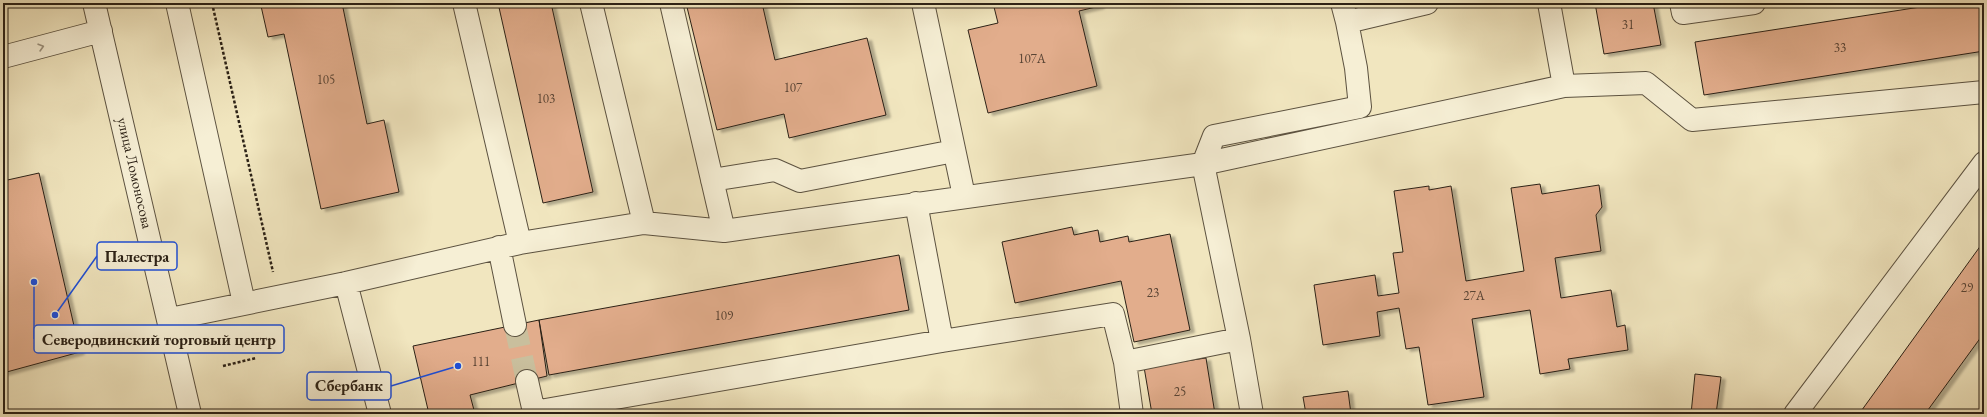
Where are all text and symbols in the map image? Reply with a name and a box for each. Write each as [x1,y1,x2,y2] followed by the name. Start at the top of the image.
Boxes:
[1622,16,1634,33] house number: 31
[1834,39,1846,56] house number: 33
[37,43,44,52] one-way arrow
[1018,50,1047,67] house number: 107А
[317,71,335,88] house number: 105
[784,79,803,96] house number: 107
[537,90,555,107] house number: 103
[113,115,158,230] street label: улица Ломоносова
[97,242,177,270] callout: Палестра
[105,246,170,267] text: Палестра
[1961,279,1974,296] house number: 29
[1147,284,1159,301] house number: 23
[1463,287,1486,304] house number: 27А
[715,307,734,324] house number: 109
[34,325,284,353] callout: Северодвинский торговый центр
[42,329,276,350] text: Северодвинский торговый центр
[472,353,490,370] house number: 111
[307,372,391,400] callout: Сбербанк
[315,375,383,396] text: Сбербанк
[1174,383,1186,400] house number: 25

